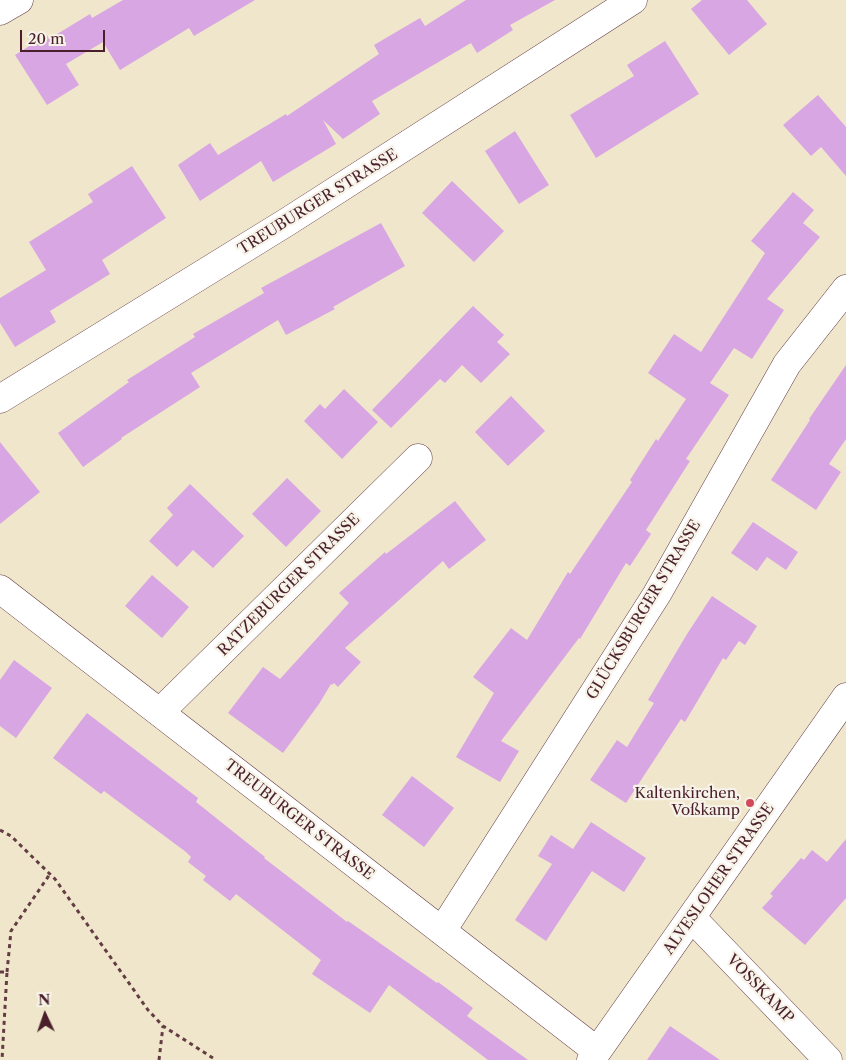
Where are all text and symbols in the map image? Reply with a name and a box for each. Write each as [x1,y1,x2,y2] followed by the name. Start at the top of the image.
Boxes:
[22,20,108,52] scale bar
[28,29,64,48] text: 20 m
[235,145,401,259] street label: TREUBURGER STRASSE
[214,510,364,660] street label: RATZEBURGER STRASSE
[583,517,705,703] street label: GLÜCKSBURGER STRASSE
[221,756,377,884] street label: TREUBURGER STRASSE
[635,785,740,820] place label: Kaltenkirchen, Voßkamp
[744,797,756,809] marker: Kaltenkirchen, Voßkamp
[660,800,778,958] street label: ALVESLOHER STRASSE
[723,951,797,1027] street label: VOSSKAMP
[20,990,70,1040] north arrow
[38,991,51,1009] text: N

